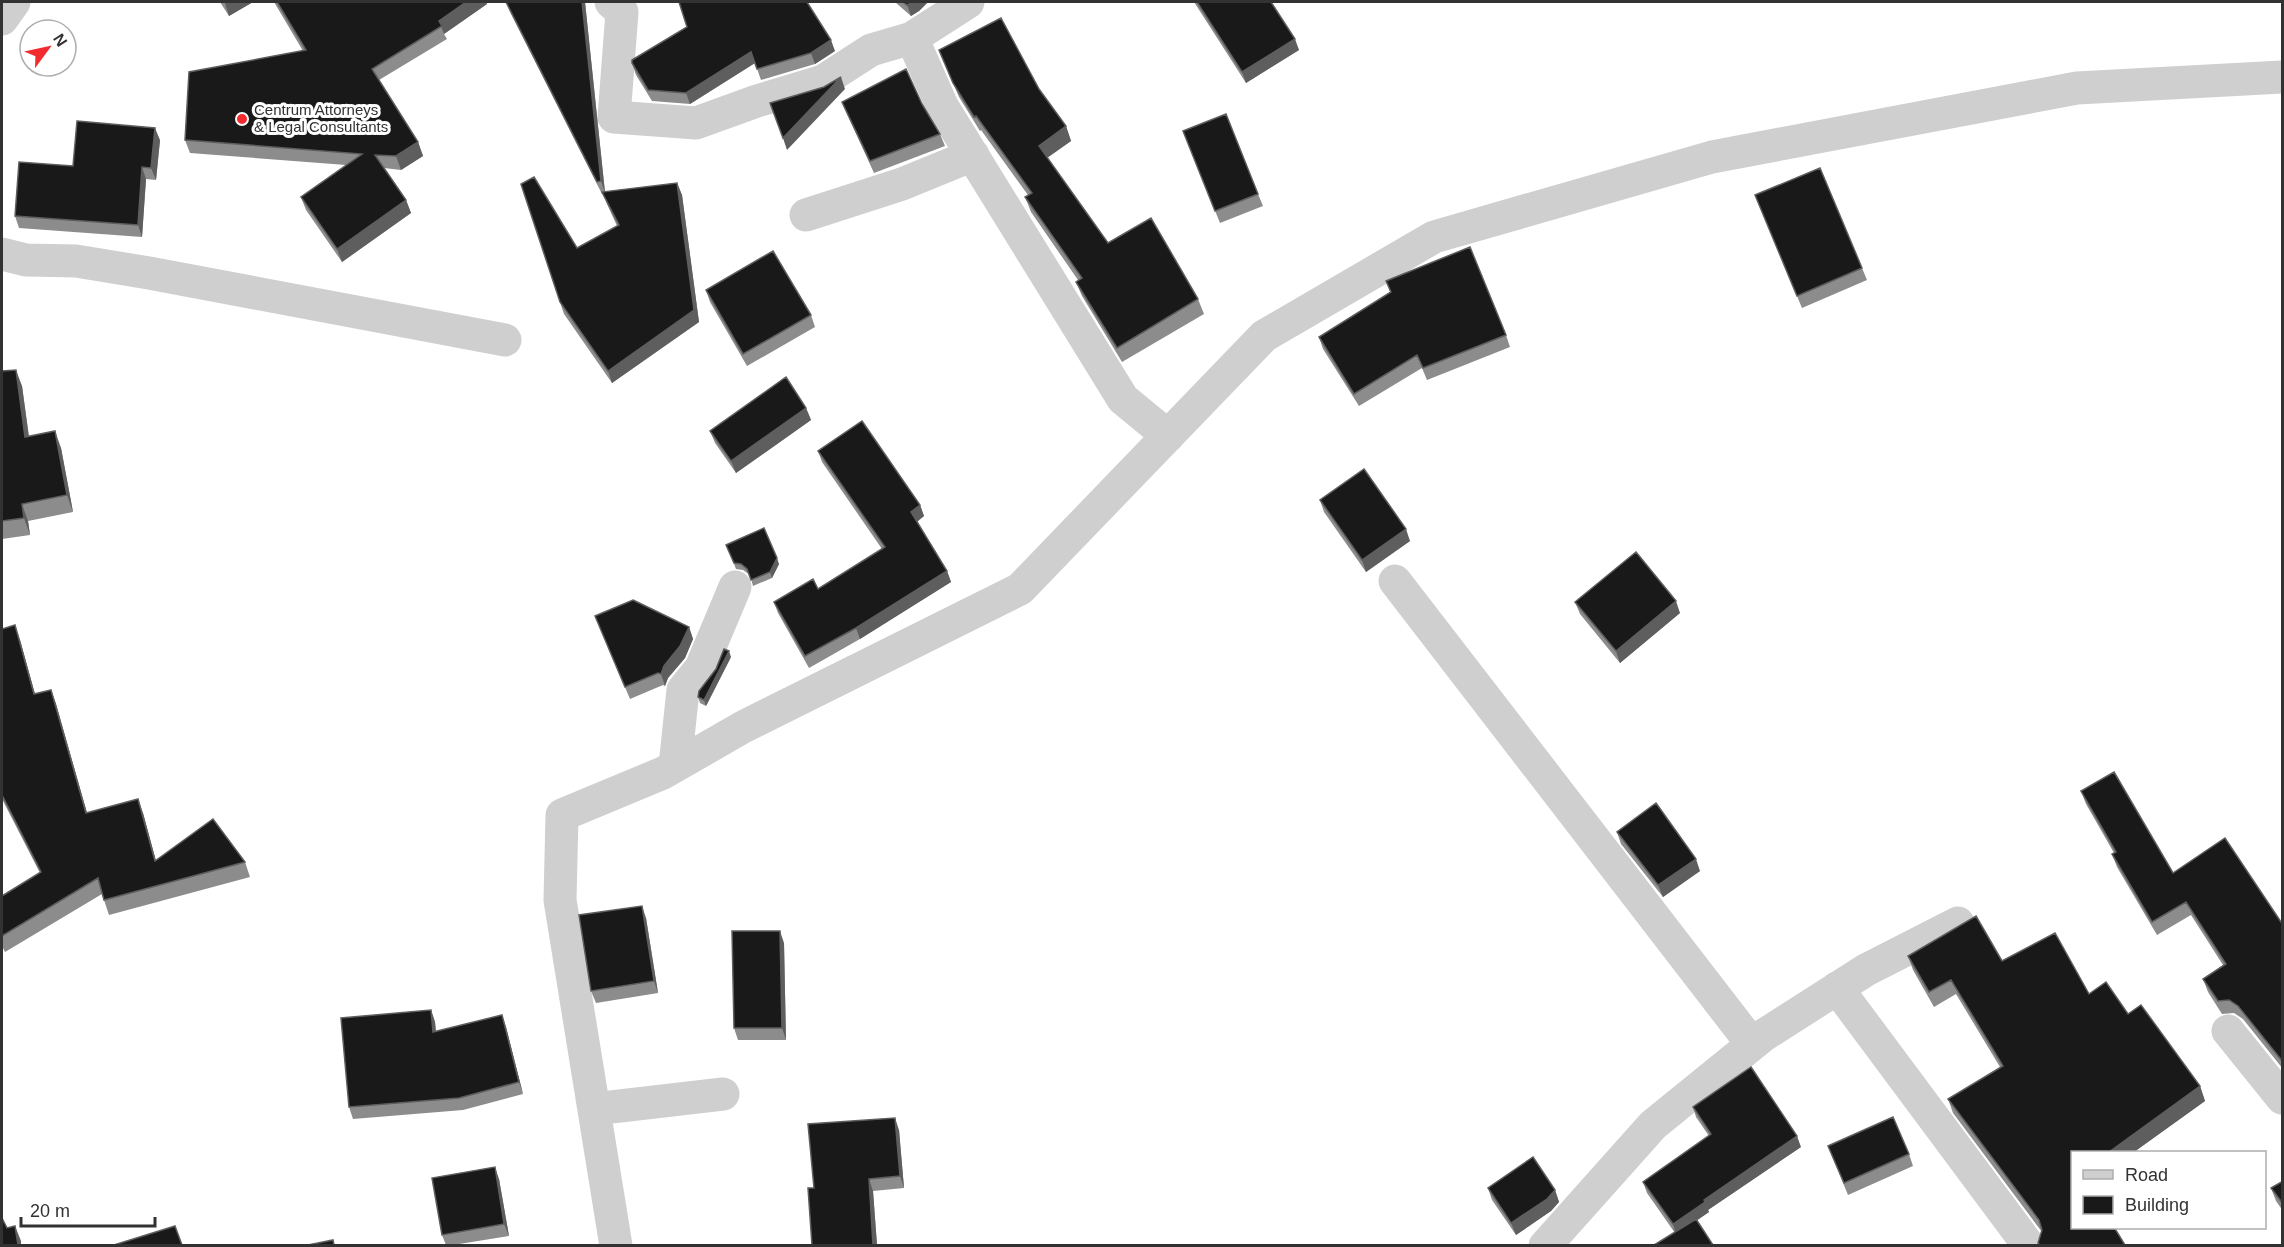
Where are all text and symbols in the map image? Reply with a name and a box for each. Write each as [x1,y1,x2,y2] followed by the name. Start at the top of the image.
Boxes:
[18,18,78,78] north arrow
[50,31,70,50] text: N
[254,101,388,135] place label: Centrum Attorneys & Legal Consultants
[235,112,249,126] marker: Centrum Attorneys & Legal Consultants
[2071,1151,2266,1229] legend
[2125,1165,2168,1185] text: Road
[21,1190,154,1228] scale bar
[2125,1195,2189,1215] text: Building
[30,1201,70,1221] text: 20 m

